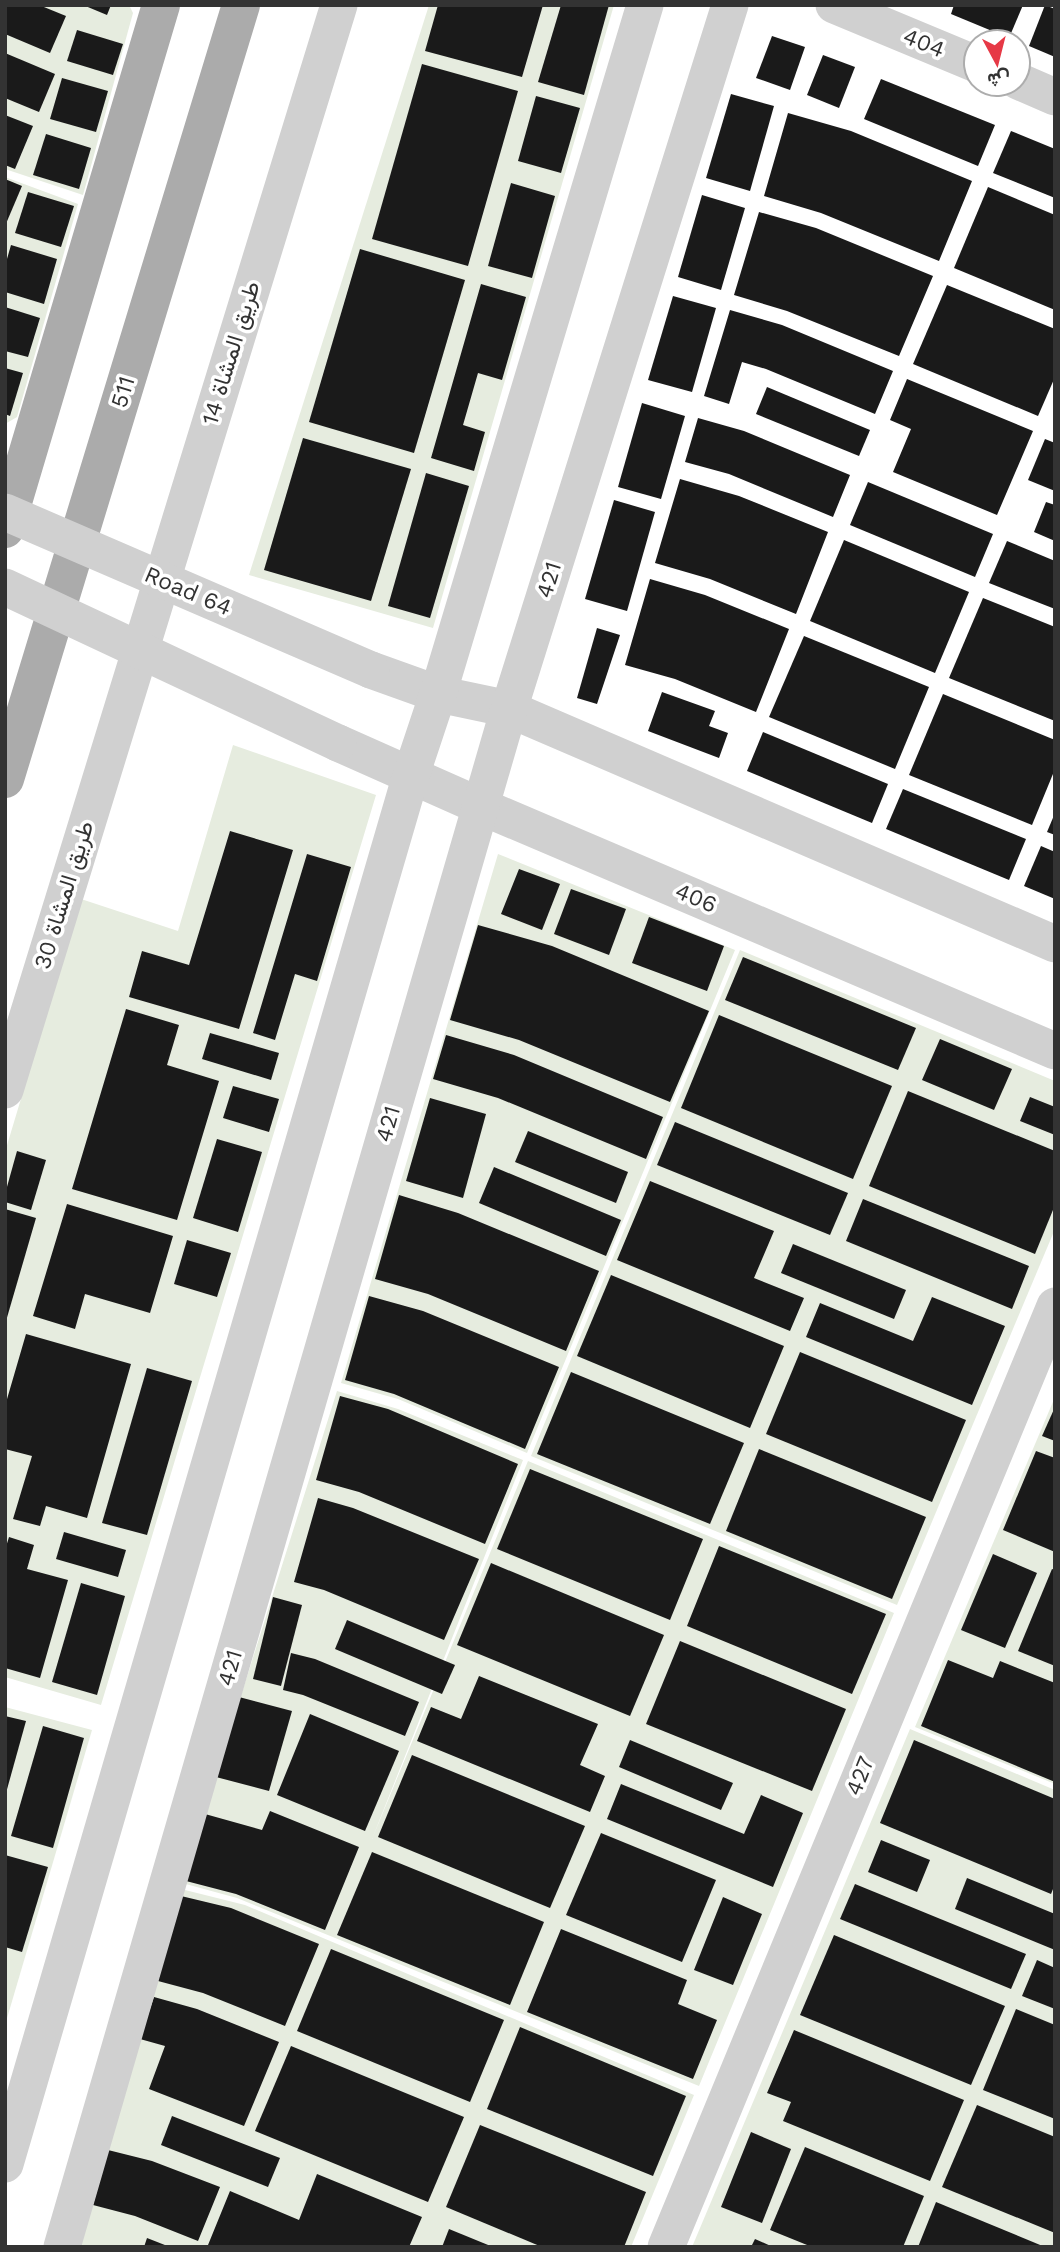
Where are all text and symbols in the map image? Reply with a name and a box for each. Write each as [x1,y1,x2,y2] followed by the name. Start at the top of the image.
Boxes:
[899,23,949,63] street label: 404
[962,28,1032,98] north arrow
[986,67,1012,92] text: ش
[196,278,267,428] street label: طريق المشاة 14
[106,373,140,411] street label: 511
[531,559,567,601] street label: 421
[140,561,236,621] street label: Road 64
[29,818,100,973] street label: طريق المشاة 30
[671,877,721,919] street label: 406
[370,1103,406,1145] street label: 421
[212,1647,248,1689] street label: 421
[840,1752,880,1800] street label: 427

